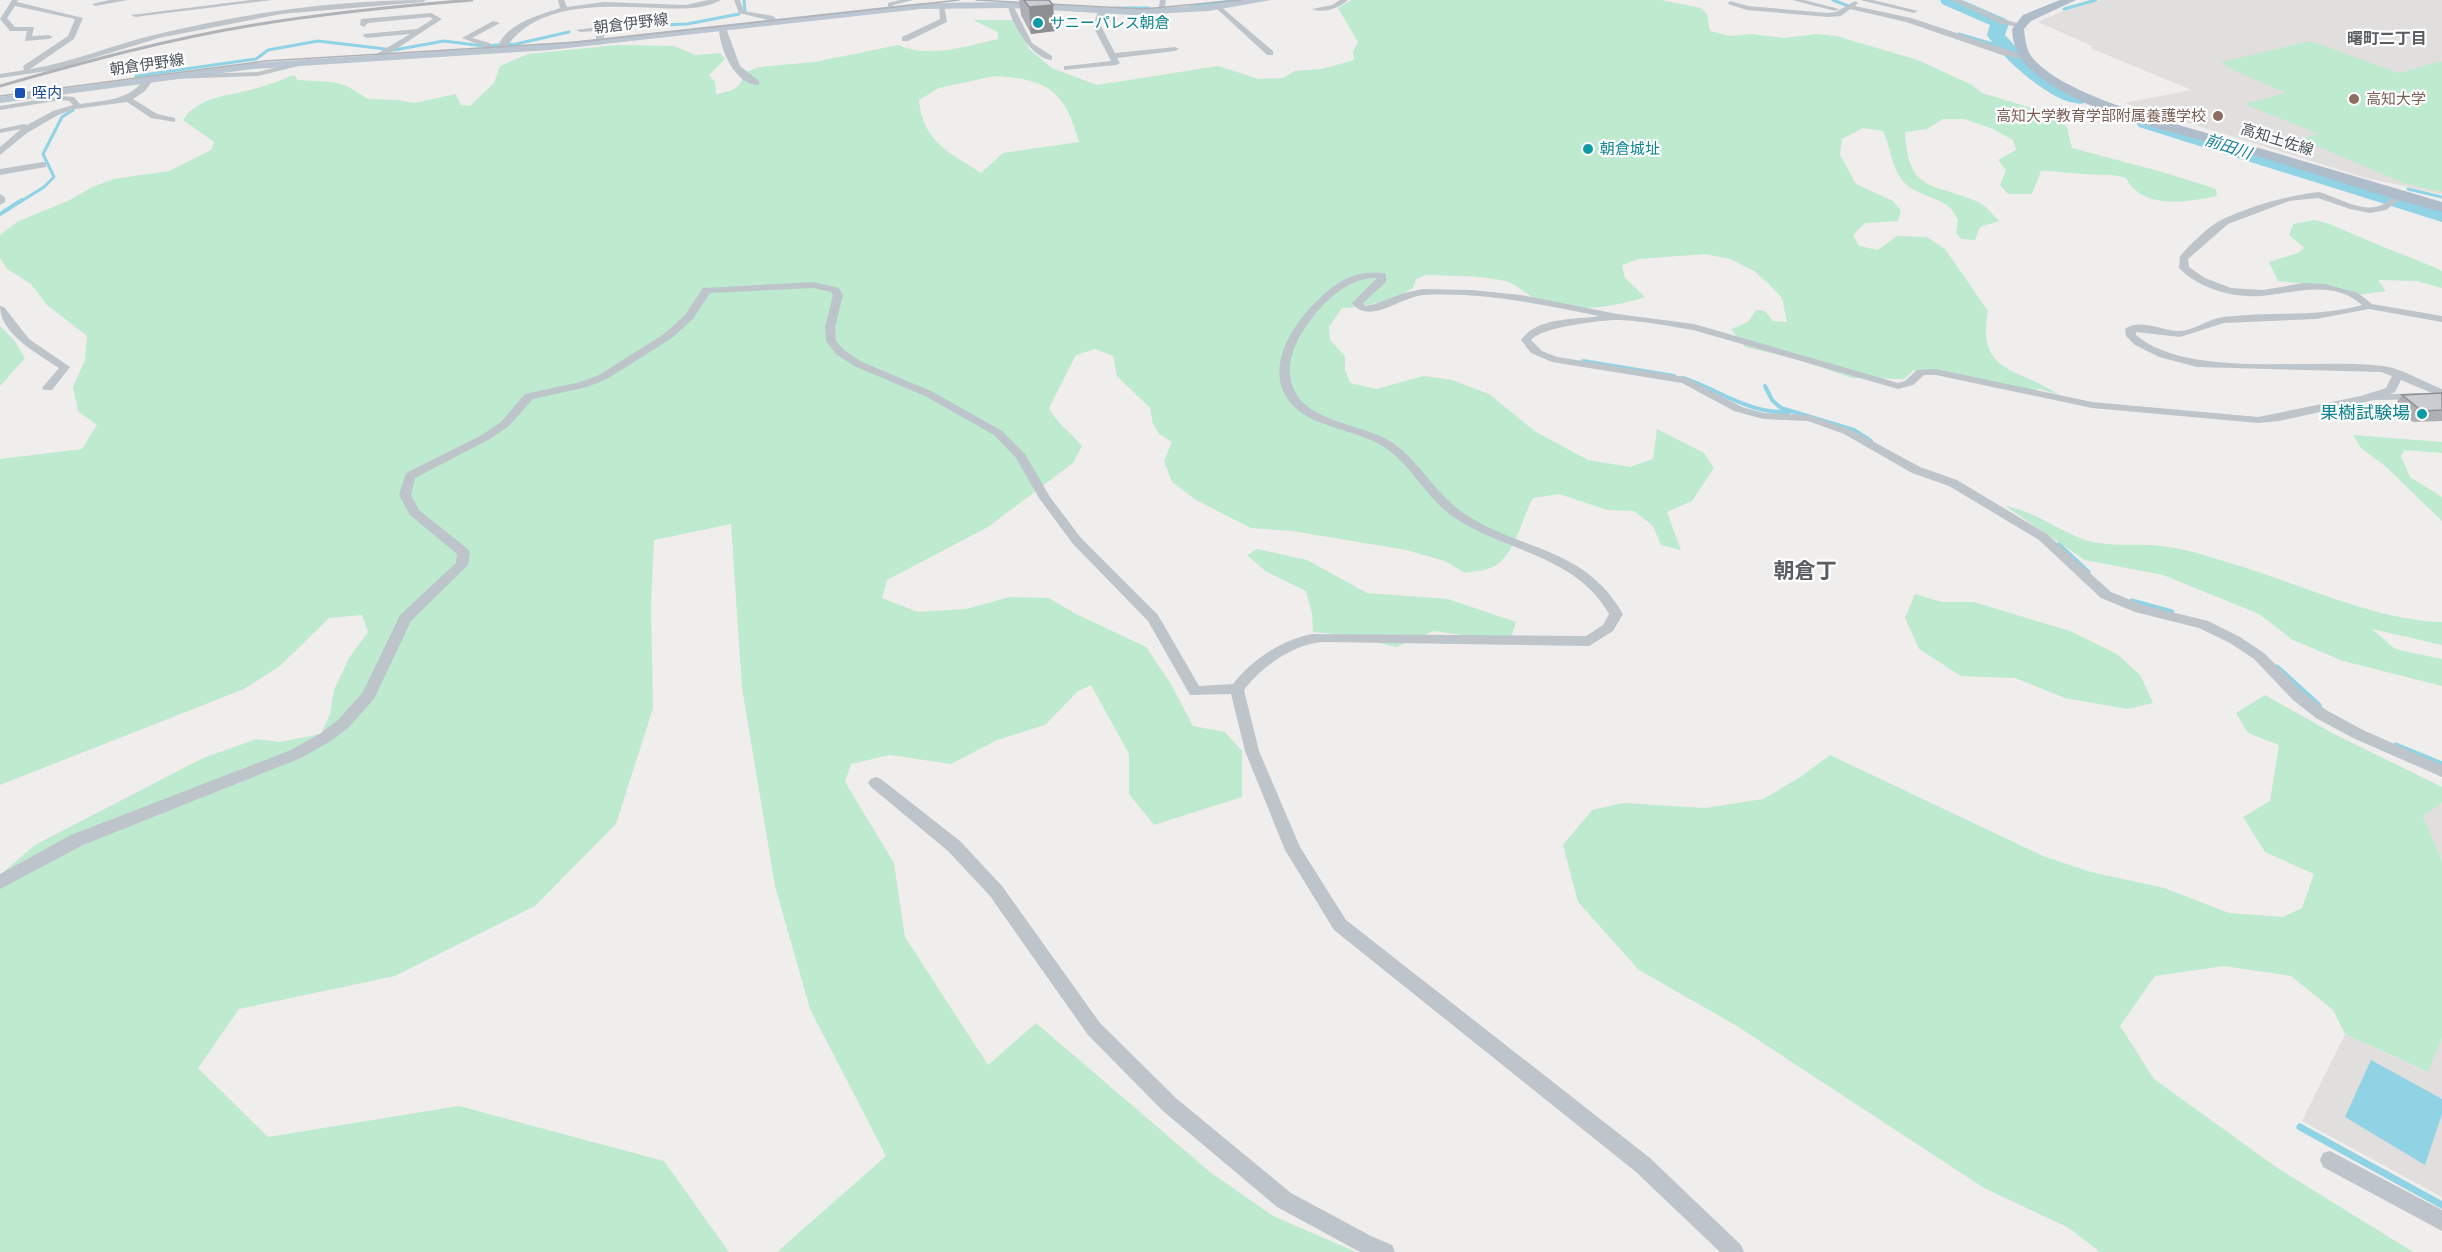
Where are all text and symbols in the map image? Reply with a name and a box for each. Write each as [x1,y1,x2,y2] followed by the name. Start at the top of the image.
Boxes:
[593,11,669,36] street label: 朝倉伊野線
[1050,15,1170,31] place label: サニーパレス朝倉
[1031,16,1045,30] marker: サニーパレス朝倉
[2347,31,2427,47] district label: 曙町二丁目
[109,51,185,78] street label: 朝倉伊野線
[32,85,62,101] place label: 咥内
[13,86,27,100] marker: 咥内
[2366,91,2426,107] place label: 高知大学
[2347,92,2361,106] marker: 高知大学
[1996,107,2206,124] place label: 高知大学教育学部附属養護学校
[2211,109,2225,123] marker: 高知大学教育学部附属養護学校
[2239,121,2315,158] street label: 高知土佐線
[2203,131,2256,163] water label: 前田川
[1600,141,1660,157] place label: 朝倉城址
[1581,142,1595,156] marker: 朝倉城址
[2320,403,2410,423] place label: 果樹試験場
[2415,407,2429,421] marker: 果樹試験場
[1774,560,1837,582] district label: 朝倉丁

